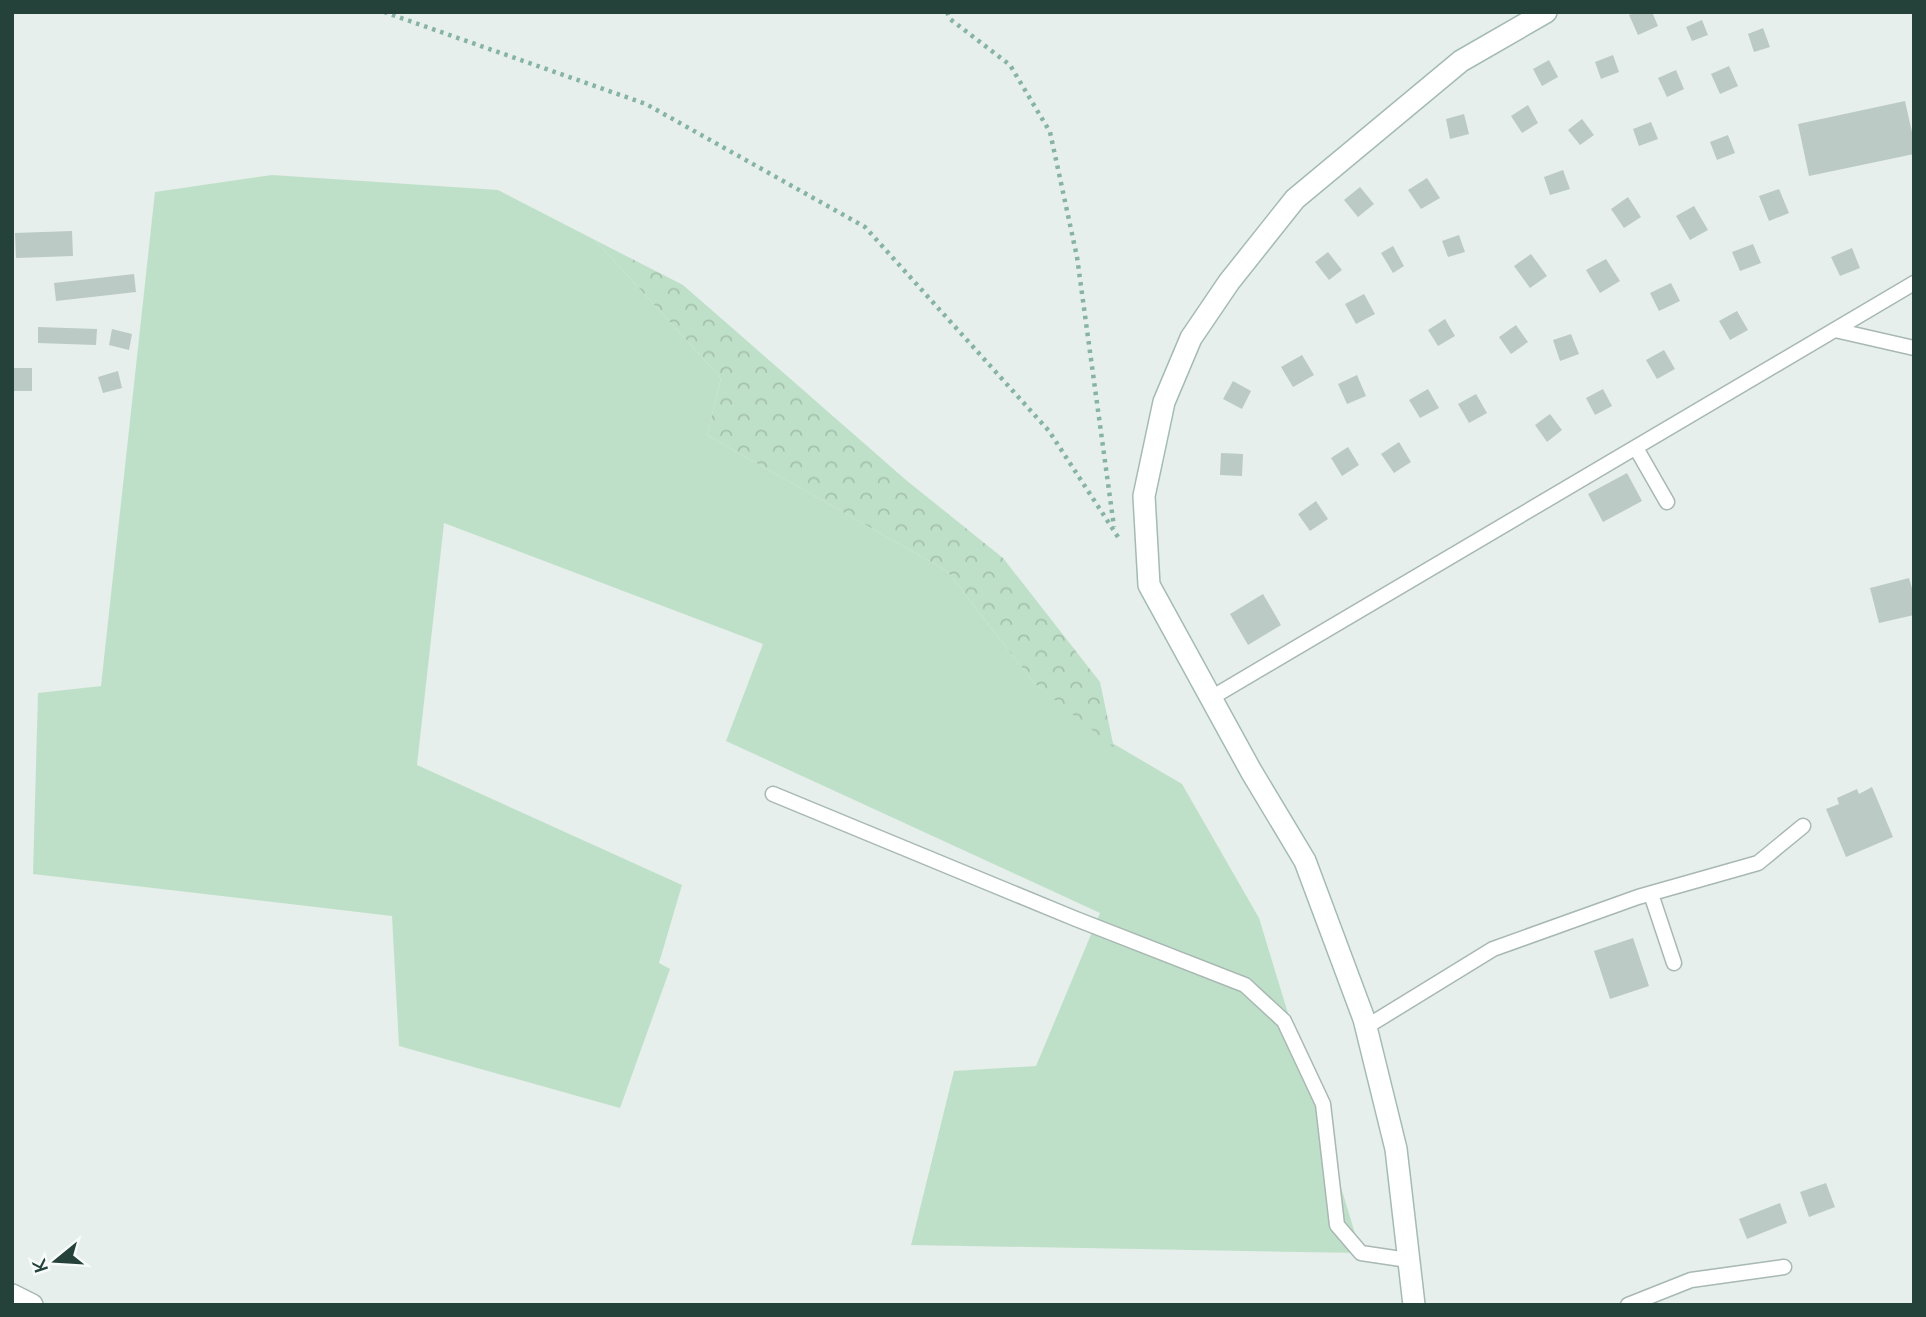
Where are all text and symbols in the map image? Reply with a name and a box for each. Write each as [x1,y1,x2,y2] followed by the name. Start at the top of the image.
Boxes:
[21,1226,91,1296] north arrow
[26,1255,53,1276] text: K

